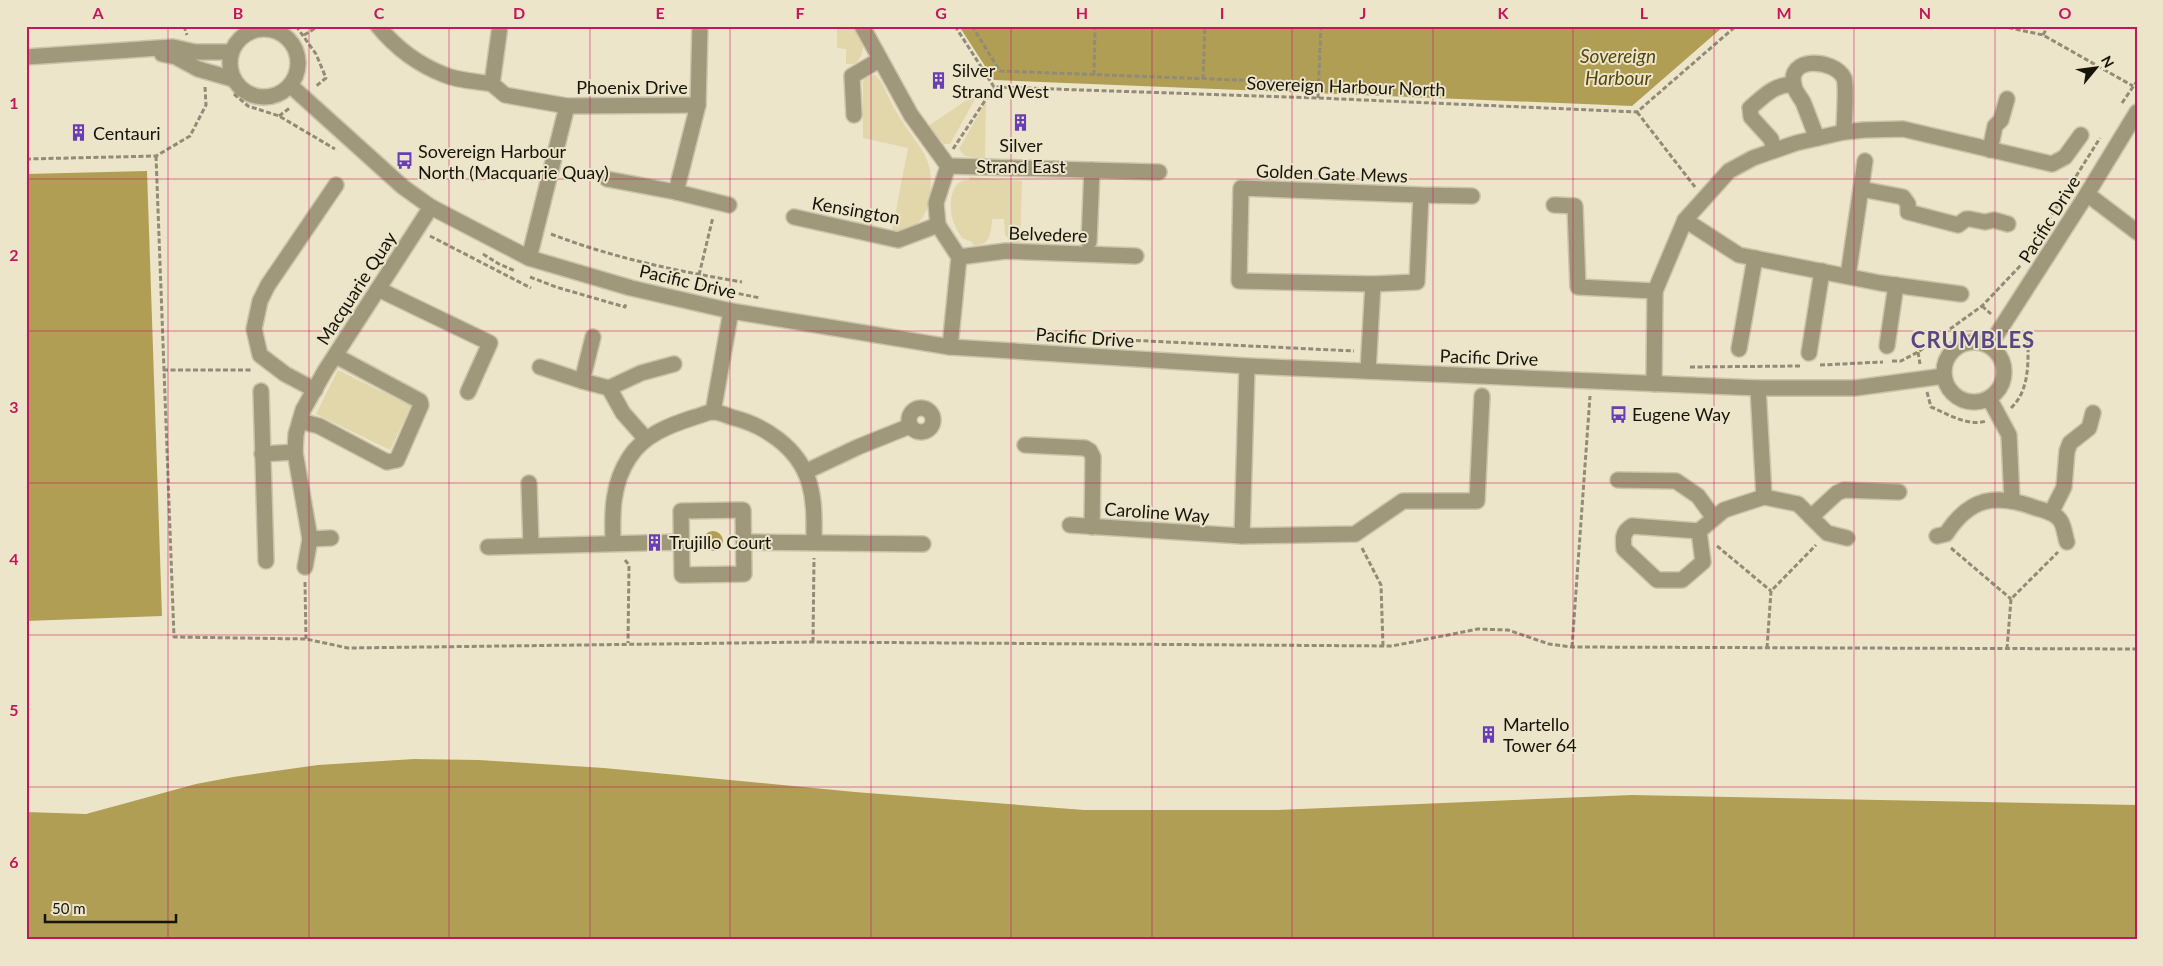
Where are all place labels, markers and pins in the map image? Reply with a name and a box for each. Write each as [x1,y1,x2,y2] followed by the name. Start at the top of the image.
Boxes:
[952,59,1050,102] place label: Silver Strand West
[928,70,948,90] building icon: Silver Strand West
[1011,112,1031,132] building icon: Silver Strand East
[93,122,161,144] place label: Centauri
[69,123,89,143] building icon: Centauri
[976,134,1066,177] place label: Silver Strand East
[418,140,609,183] place label: Sovereign Harbour North (Macquarie Quay)
[394,151,414,171] bus stop icon: Sovereign Harbour North (Macquarie Quay)
[1632,403,1731,425] place label: Eugene Way
[1608,404,1628,424] bus stop icon: Eugene Way
[669,531,772,553] place label: Trujillo Court
[645,532,665,552] building icon: Trujillo Court
[1503,713,1577,756] place label: Martello Tower 64
[1479,724,1499,744] building icon: Martello Tower 64

